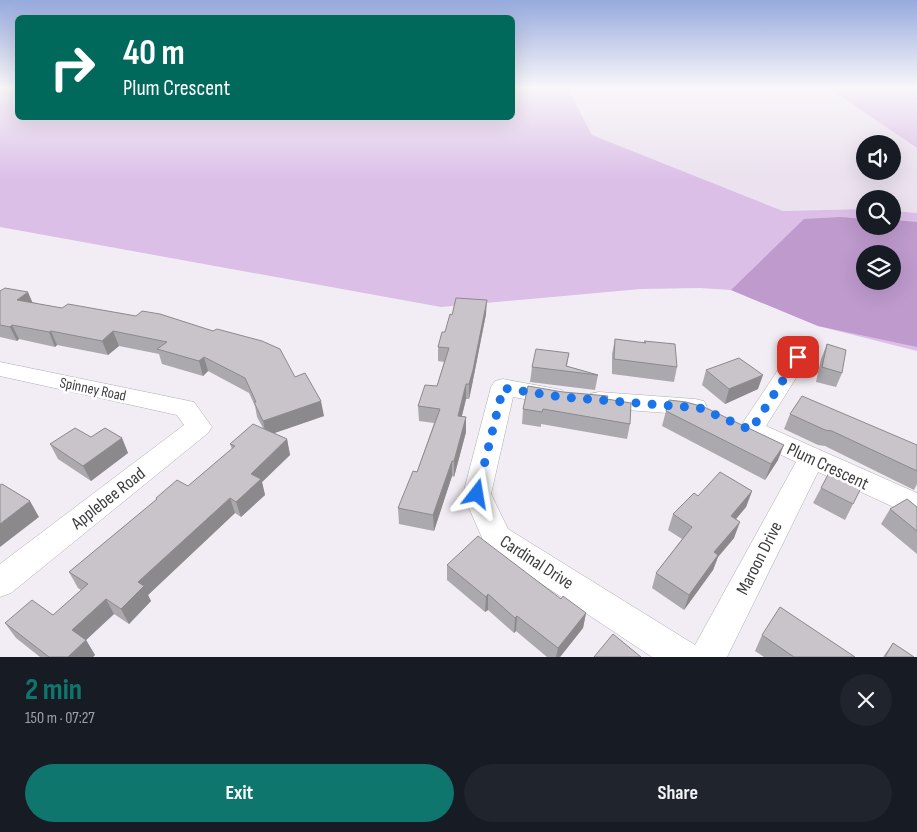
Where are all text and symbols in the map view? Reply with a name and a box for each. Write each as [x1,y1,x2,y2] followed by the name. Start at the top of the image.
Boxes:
[123,32,185,75] text: 40 m
[40,35,105,100] icon: right
[123,75,230,102] text: Plum Crescent
[856,135,901,290] map controls
[856,135,901,180] button: sound
[856,190,901,235] button: search
[856,245,901,290] button: layers
[777,336,819,378] pin
[784,343,812,371] icon: arrive
[58,373,128,406] street label: Spinney Road
[784,438,872,495] street label: Plum Crescent
[66,463,150,534] street label: Applebee Road
[450,467,502,519] position arrow
[732,518,787,598] street label: Maroon Drive
[496,531,577,594] street label: Cardinal Drive
[25,672,82,708] text: 2 min
[840,674,892,726] button: close
[25,709,95,728] text: 150 m · 07:27
[25,764,454,822] button: Exit
[464,764,892,822] button: Share

